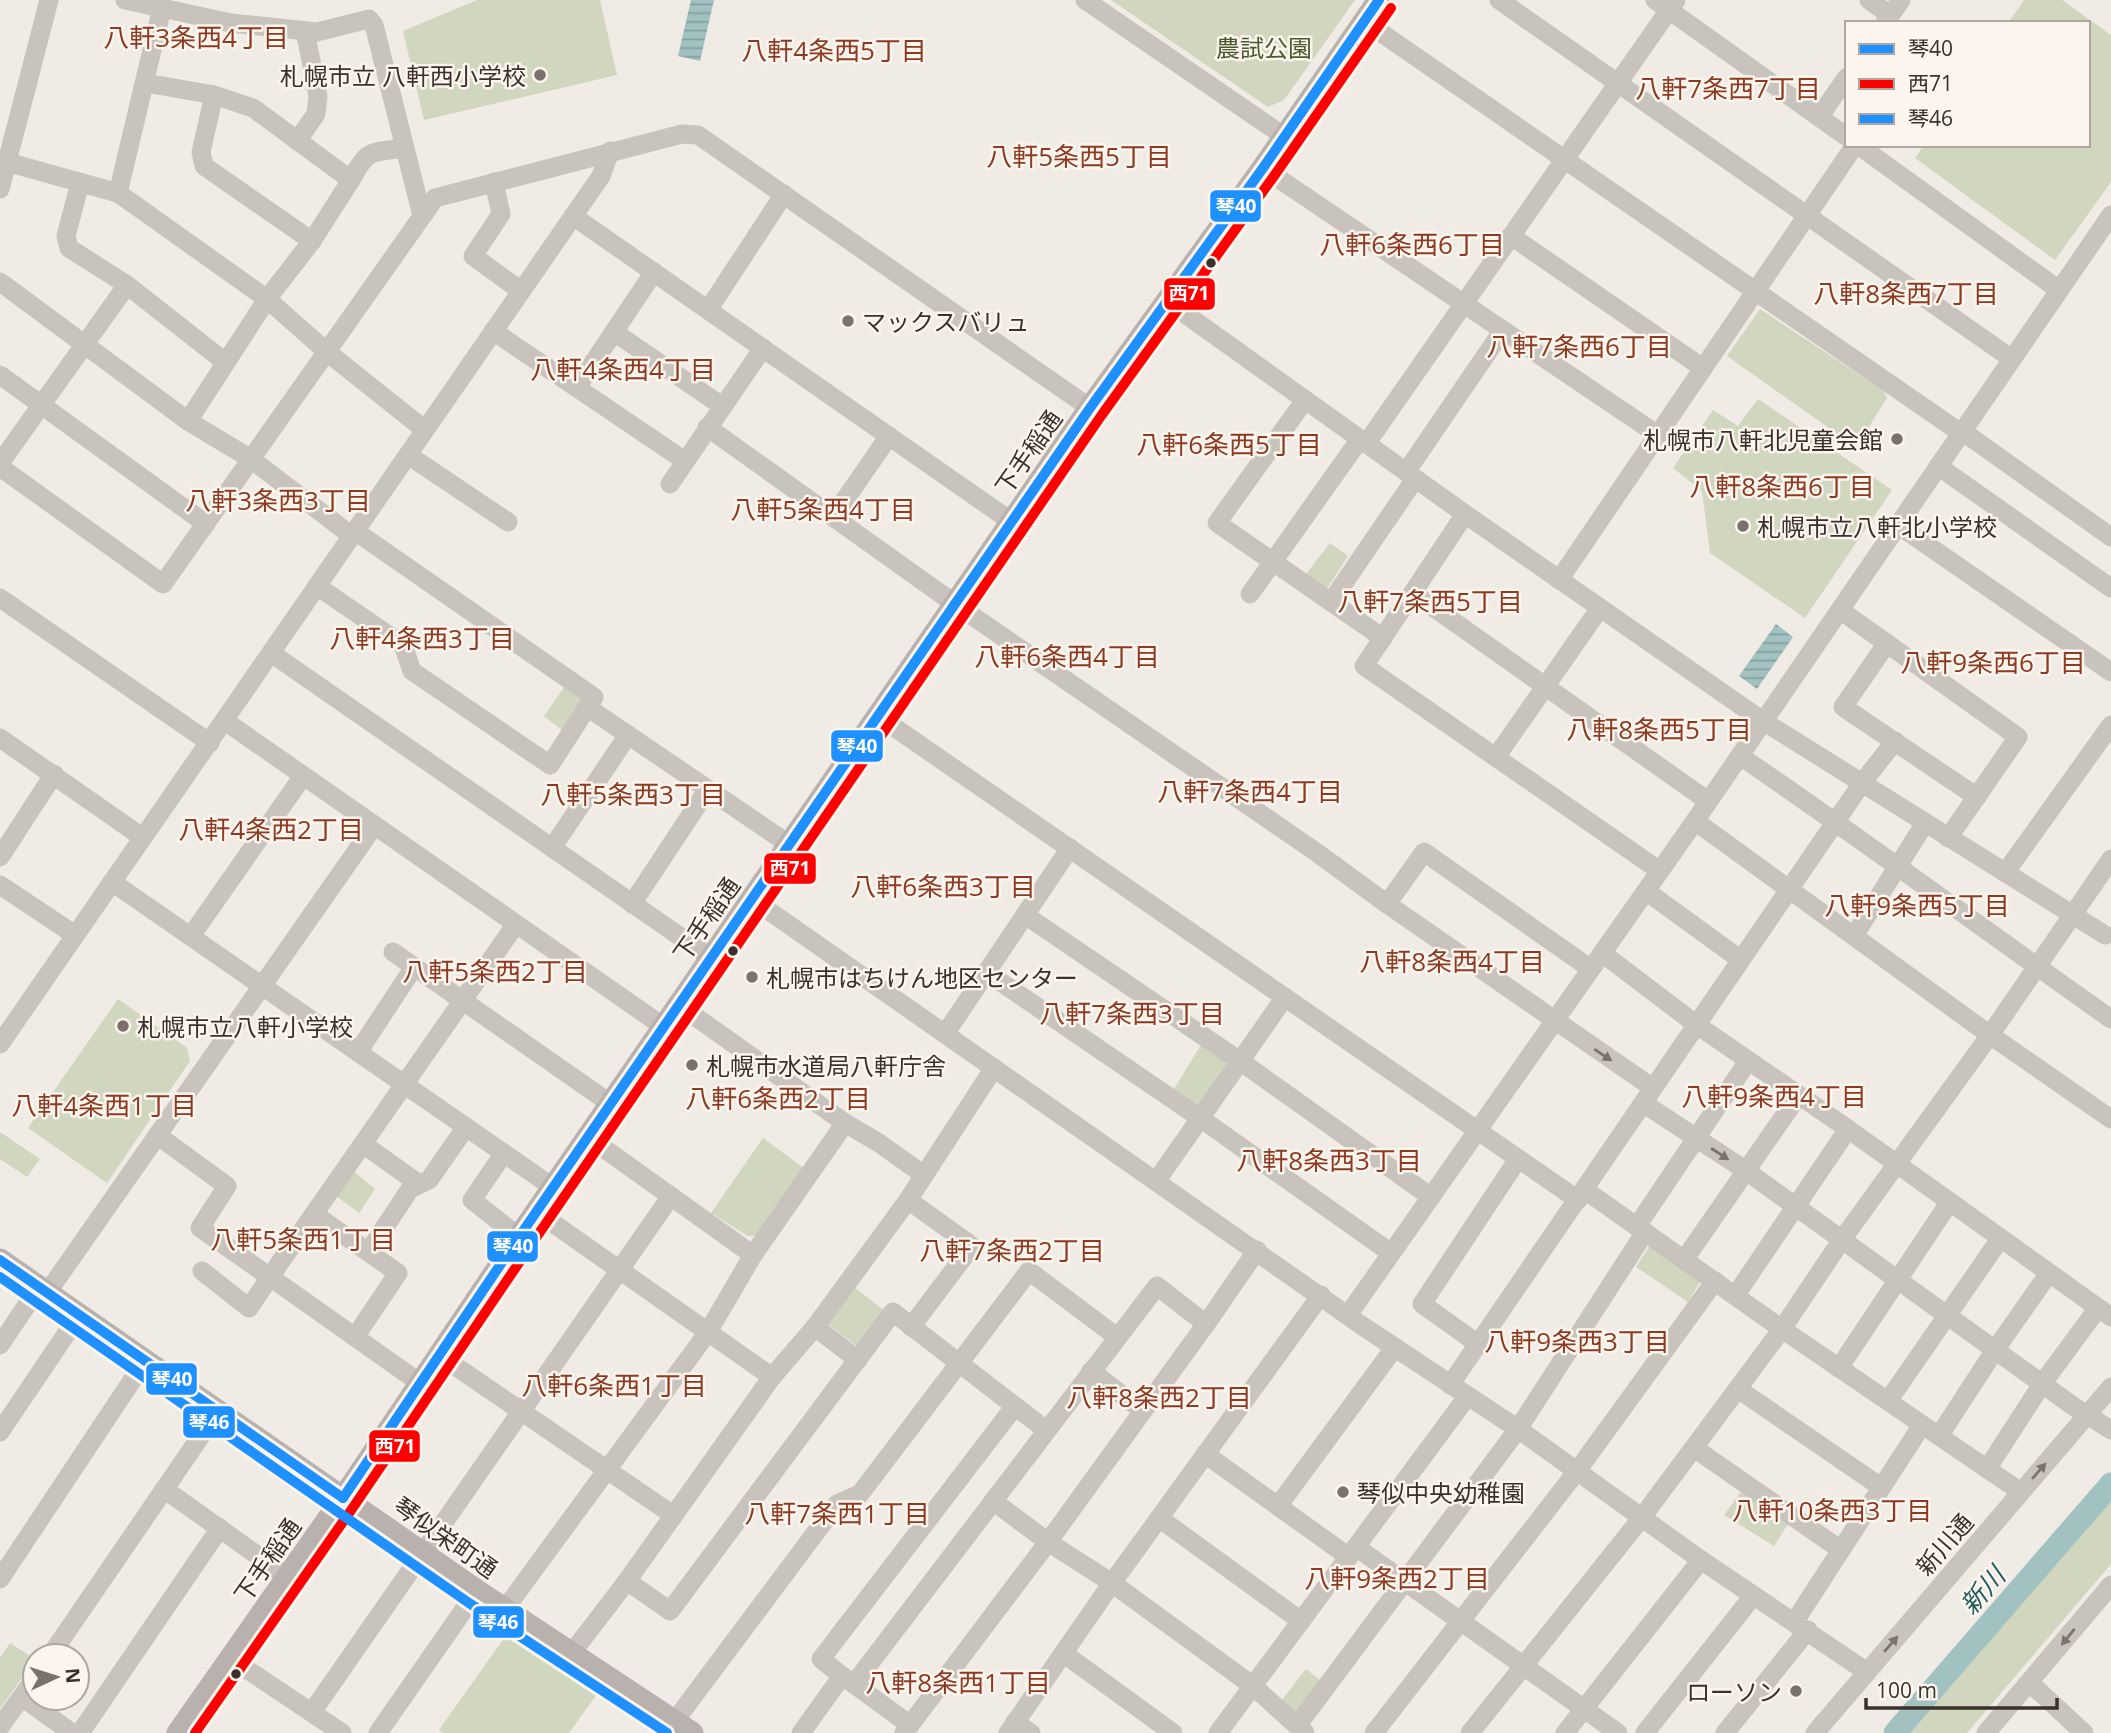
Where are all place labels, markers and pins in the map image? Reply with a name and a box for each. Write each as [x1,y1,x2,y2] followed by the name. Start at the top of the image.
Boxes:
[280,59,526,92] place label: 札幌市立 八軒西小学校
[532,67,548,83] marker: 札幌市立 八軒西小学校
[1204,256,1218,270] unlabelled marker
[862,305,1029,338] place label: マックスバリュ
[840,313,856,329] marker: マックスバリュ
[1643,423,1883,456] place label: 札幌市八軒北児童会館
[1889,431,1905,447] marker: 札幌市八軒北児童会館
[1757,510,1997,543] place label: 札幌市立八軒北小学校
[1735,518,1751,534] marker: 札幌市立八軒北小学校
[726,944,740,958] unlabelled marker
[766,961,1078,994] place label: 札幌市はちけん地区センター
[744,969,760,985] marker: 札幌市はちけん地区センター
[137,1010,353,1043] place label: 札幌市立八軒小学校
[115,1018,131,1034] marker: 札幌市立八軒小学校
[706,1049,946,1082] place label: 札幌市水道局八軒庁舎
[684,1057,700,1073] marker: 札幌市水道局八軒庁舎
[1357,1476,1525,1509] place label: 琴似中央幼稚園
[1335,1484,1351,1500] marker: 琴似中央幼稚園
[229,1667,243,1681] unlabelled marker
[1686,1675,1782,1708] place label: ローソン
[1788,1683,1804,1699] marker: ローソン

